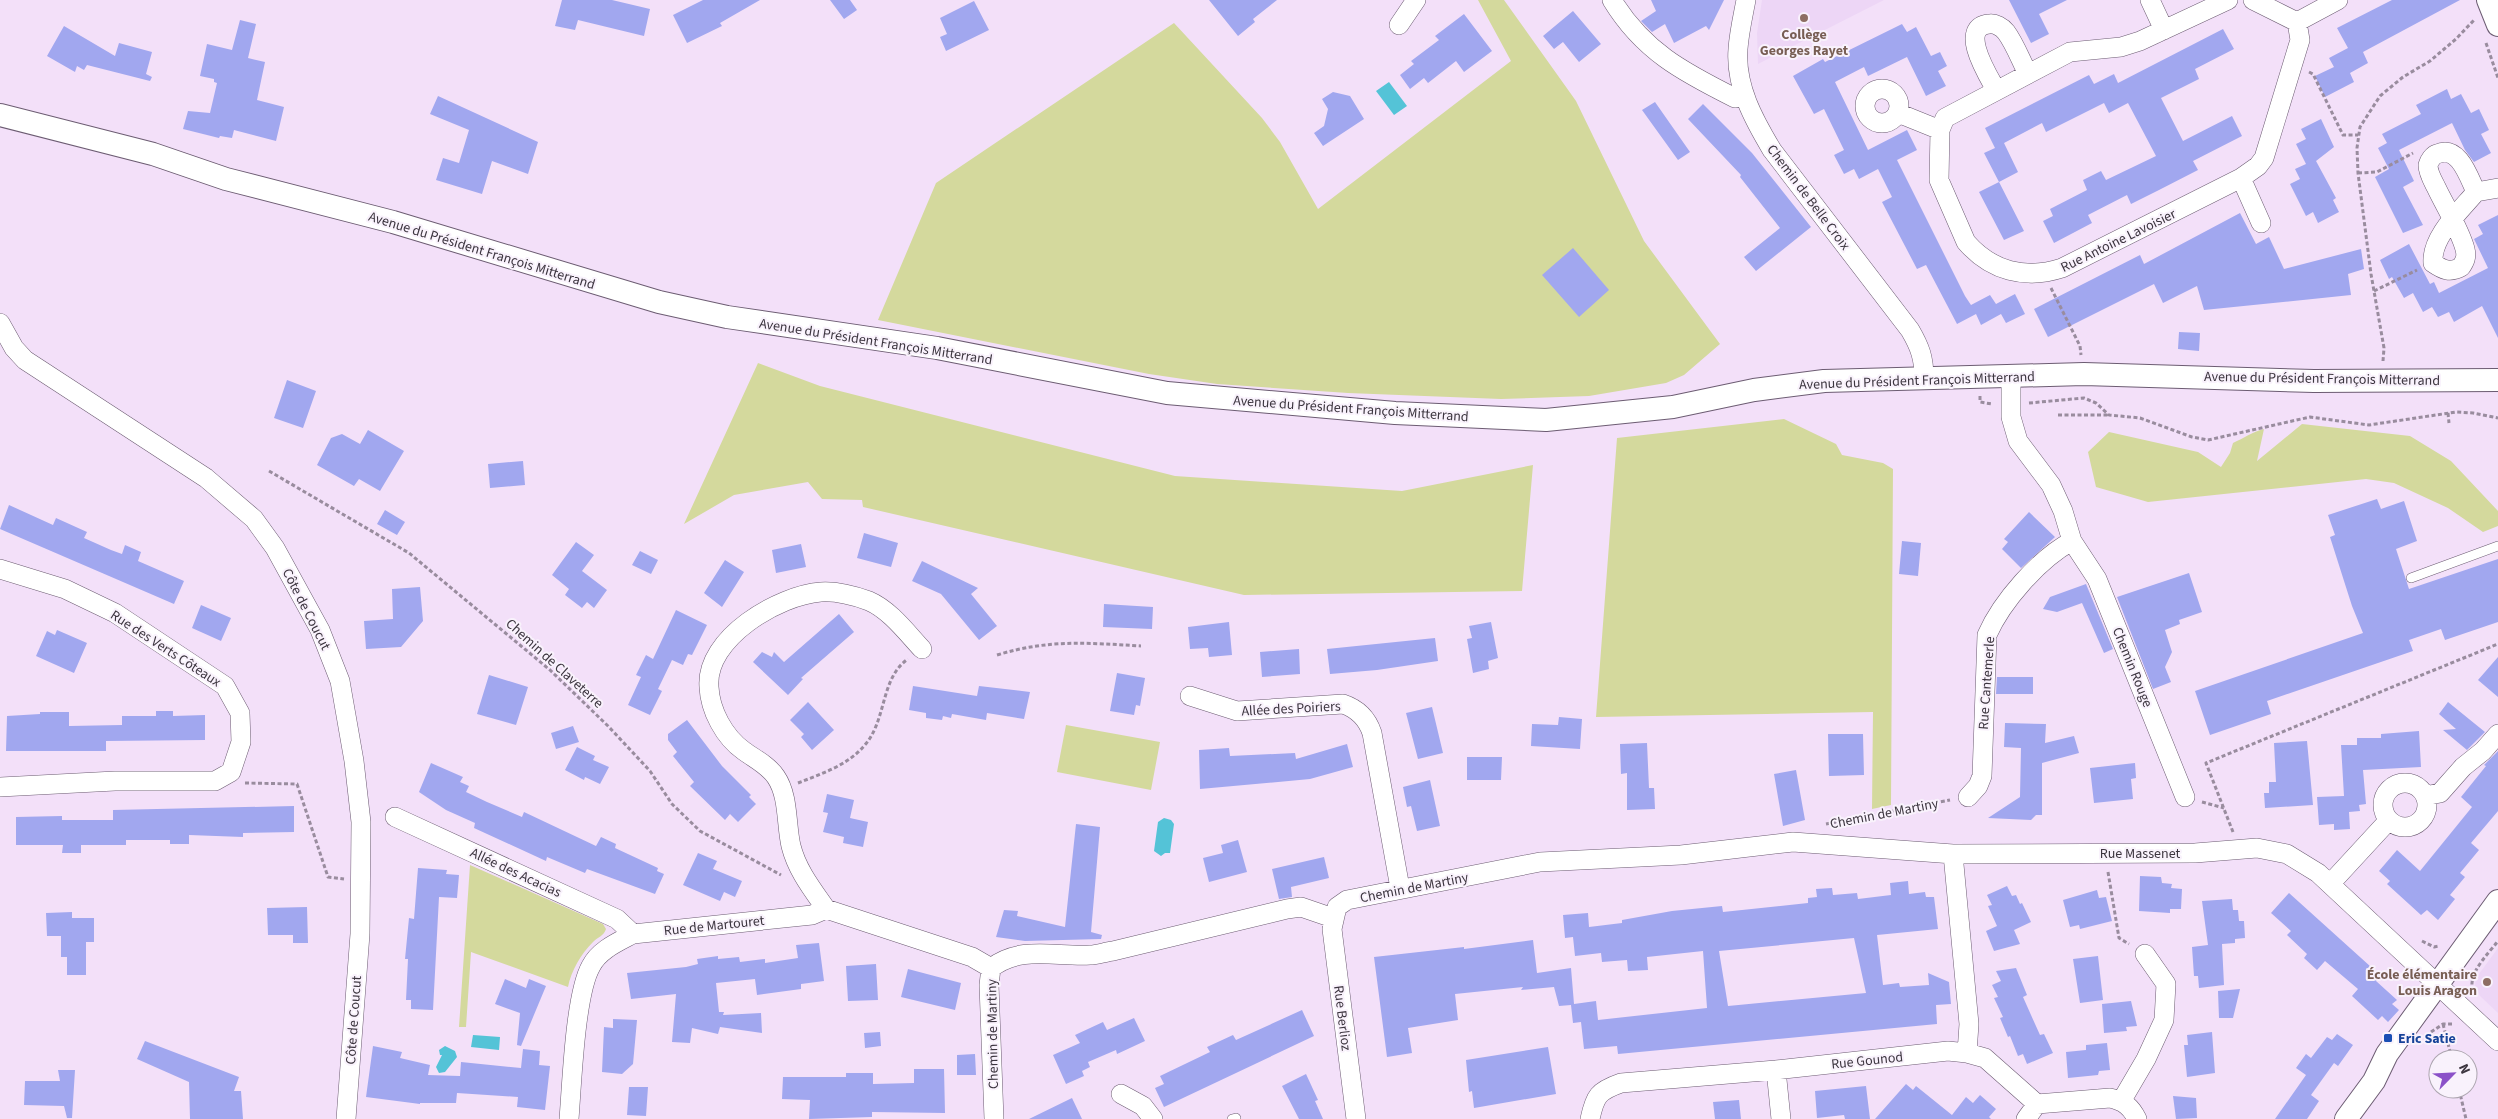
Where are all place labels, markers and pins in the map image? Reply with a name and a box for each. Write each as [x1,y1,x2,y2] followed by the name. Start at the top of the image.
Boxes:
[1798,12,1810,24] marker: Collège Georges Rayet
[1760,25,1849,61] place label: Collège Georges Rayet
[2367,965,2477,1001] place label: École élémentaire Louis Aragon
[2481,976,2493,988] marker: École élémentaire Louis Aragon
[2398,1029,2456,1049] place label: Eric Satie
[2382,1032,2394,1044] marker: Eric Satie

